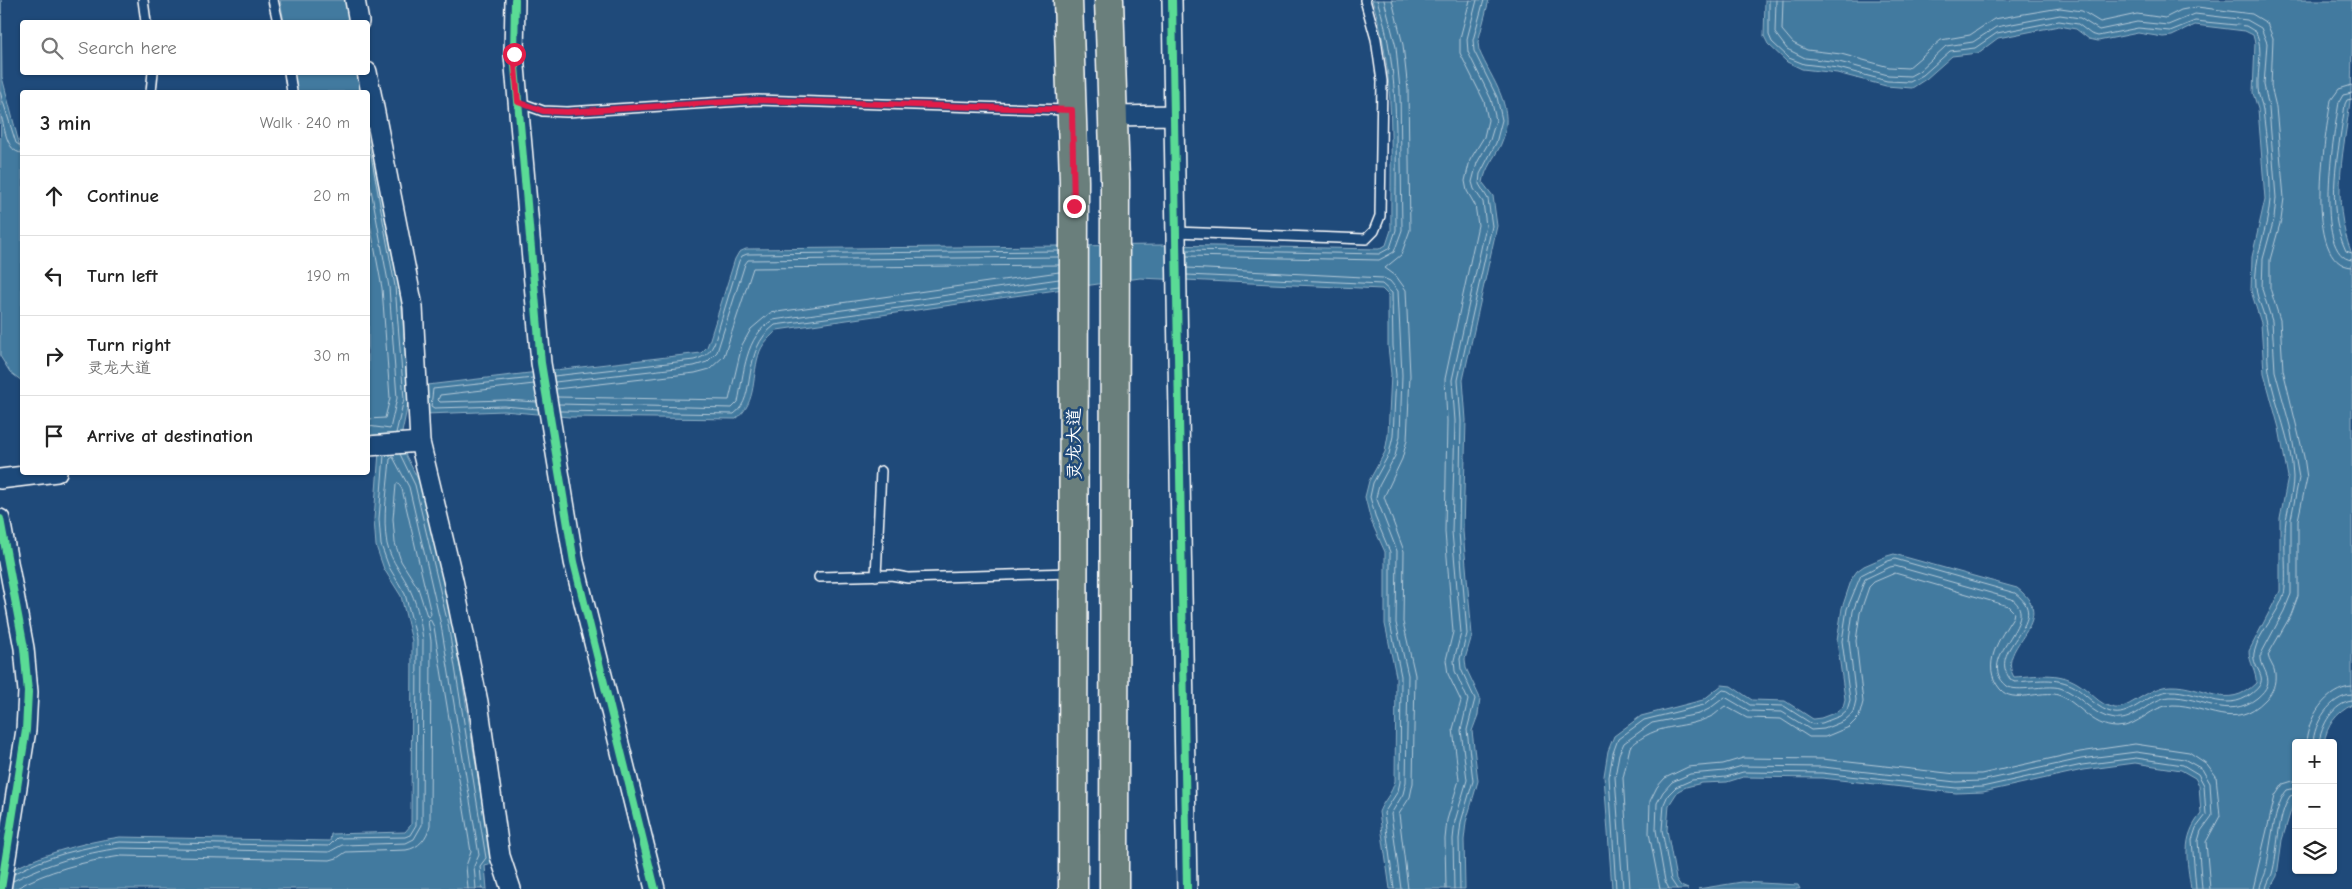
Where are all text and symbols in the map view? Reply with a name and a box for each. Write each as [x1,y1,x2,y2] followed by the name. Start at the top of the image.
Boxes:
[20,20,370,75] search box
[38,34,66,62] icon: search
[78,37,177,59] text: Search here
[503,43,526,66] route start
[40,111,91,135] text: 3 min
[260,114,350,132] text: Walk · 240 m
[40,182,68,210] icon: ahead
[87,185,159,207] text: Continue
[313,187,350,205] text: 20 m
[1063,195,1086,218] route end
[40,262,68,290] icon: left
[87,265,158,287] text: Turn left
[307,267,350,285] text: 190 m
[87,334,171,356] text: Turn right
[40,342,68,370] icon: right
[314,347,350,365] text: 30 m
[87,359,151,377] text: 灵龙大道
[1064,408,1085,480] street label: 灵龙大道
[40,422,68,450] icon: arrive
[87,425,253,447] text: Arrive at destination
[2292,739,2337,874] map controls
[2292,739,2337,784] button: +
[2292,784,2337,829] button: −
[2292,829,2337,874] button: layers

